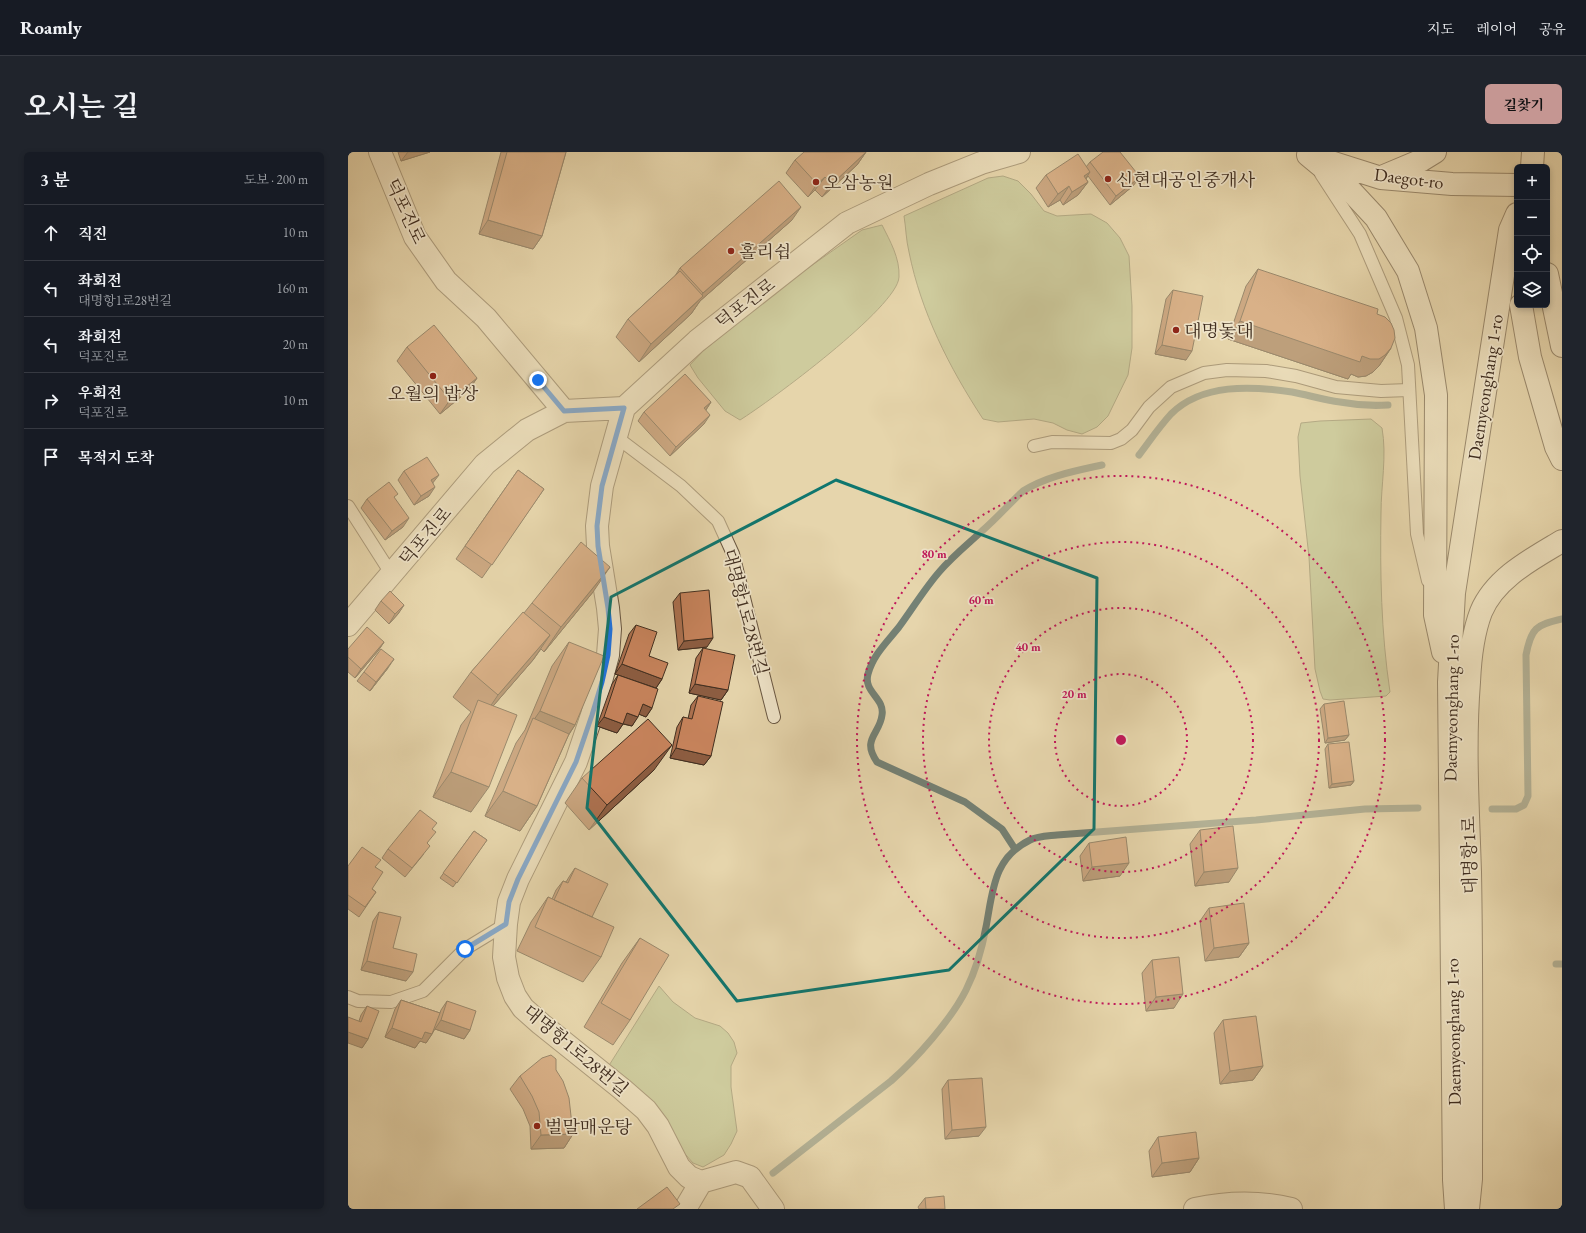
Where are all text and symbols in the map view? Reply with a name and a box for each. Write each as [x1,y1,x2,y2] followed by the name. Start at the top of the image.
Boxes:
[20,15,82,40] text: Roamly
[1427,20,1454,38] text: 지도
[1476,20,1517,38] text: 레이어
[1539,20,1566,38] text: 공유
[1485,84,1562,124] button: 길찾기
[24,88,139,124] text: 오시는 길
[1373,162,1445,194] street label: Daegot-ro
[1514,164,1550,308] map controls
[1514,164,1550,200] button: +
[1116,168,1256,191] place label: 신현대공인중개사
[40,169,69,191] text: 3 분
[244,171,308,188] text: 도보 · 200 m
[824,171,894,194] place label: 오삼농원
[1103,174,1113,184] marker: 신현대공인중개사
[381,175,431,247] street label: 덕포진로
[811,177,821,187] marker: 오삼농원
[1514,200,1550,236] button: −
[40,222,62,244] icon: ahead
[78,224,107,243] text: 직진
[283,224,308,241] text: 10 m
[1514,236,1550,272] button: locate
[739,240,791,263] place label: 홀리쉽
[726,246,736,256] marker: 홀리쉽
[78,271,121,290] text: 좌회전
[1514,272,1550,308] button: layers
[711,273,779,333] street label: 덕포진로
[40,278,62,300] icon: left
[277,280,308,297] text: 160 m
[78,292,172,309] text: 대명항1로28번길
[1462,312,1508,462] street label: Daemyeonghang 1-ro
[1184,319,1254,342] place label: 대명돛대
[1171,325,1181,335] marker: 대명돛대
[78,327,121,346] text: 좌회전
[40,334,62,356] icon: left
[283,336,308,353] text: 20 m
[78,348,128,365] text: 덕포진로
[428,371,438,381] marker: 오월의 밥상
[529,371,547,389] route end
[388,382,479,405] place label: 오월의 밥상
[78,383,121,402] text: 우회전
[40,390,62,412] icon: right
[283,392,308,409] text: 10 m
[78,404,128,421] text: 덕포진로
[40,446,62,468] icon: arrive
[78,448,154,467] text: 목적지 도착
[394,502,456,570] street label: 덕포진로
[718,546,774,678] street label: 대명항1로28번길
[921,546,947,562] text: 80 m
[968,592,994,608] text: 60 m
[1438,634,1464,782] street label: Daemyeonghang 1-ro
[1015,639,1041,655] text: 40 m
[1061,686,1087,702] text: 20 m
[1114,733,1128,747] centre of rings
[1457,816,1481,894] street label: 대명항1로
[456,940,474,958] route start
[1440,958,1466,1106] street label: Daemyeonghang 1-ro
[519,999,633,1101] street label: 대명항1로28번길
[545,1115,633,1138] place label: 벌말매운탕
[532,1121,542,1131] marker: 벌말매운탕

